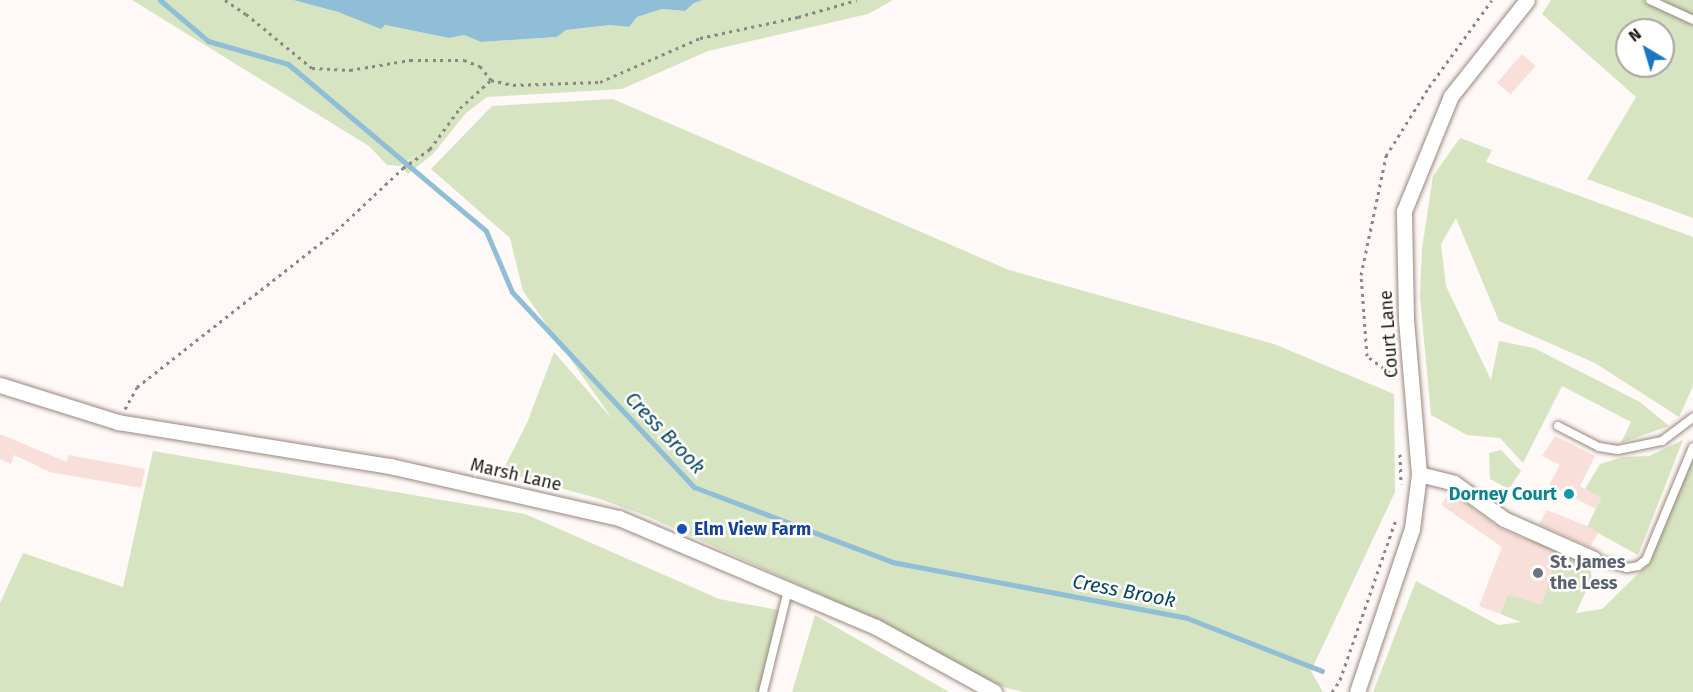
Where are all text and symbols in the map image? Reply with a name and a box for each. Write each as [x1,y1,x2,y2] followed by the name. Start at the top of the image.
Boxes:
[1615,18,1675,78] north arrow
[1625,24,1645,46] text: N
[1375,289,1403,379] street label: Court Lane
[620,387,710,479] water label: Cress Brook
[468,454,564,496] street label: Marsh Lane
[1449,483,1557,505] place label: Dorney Court
[1562,487,1576,501] marker: Dorney Court
[694,518,811,540] place label: Elm View Farm
[675,522,689,536] marker: Elm View Farm
[1550,552,1625,594] place label: St. James the Less
[1531,566,1545,580] marker: St. James the Less
[1070,569,1178,613] water label: Cress Brook

